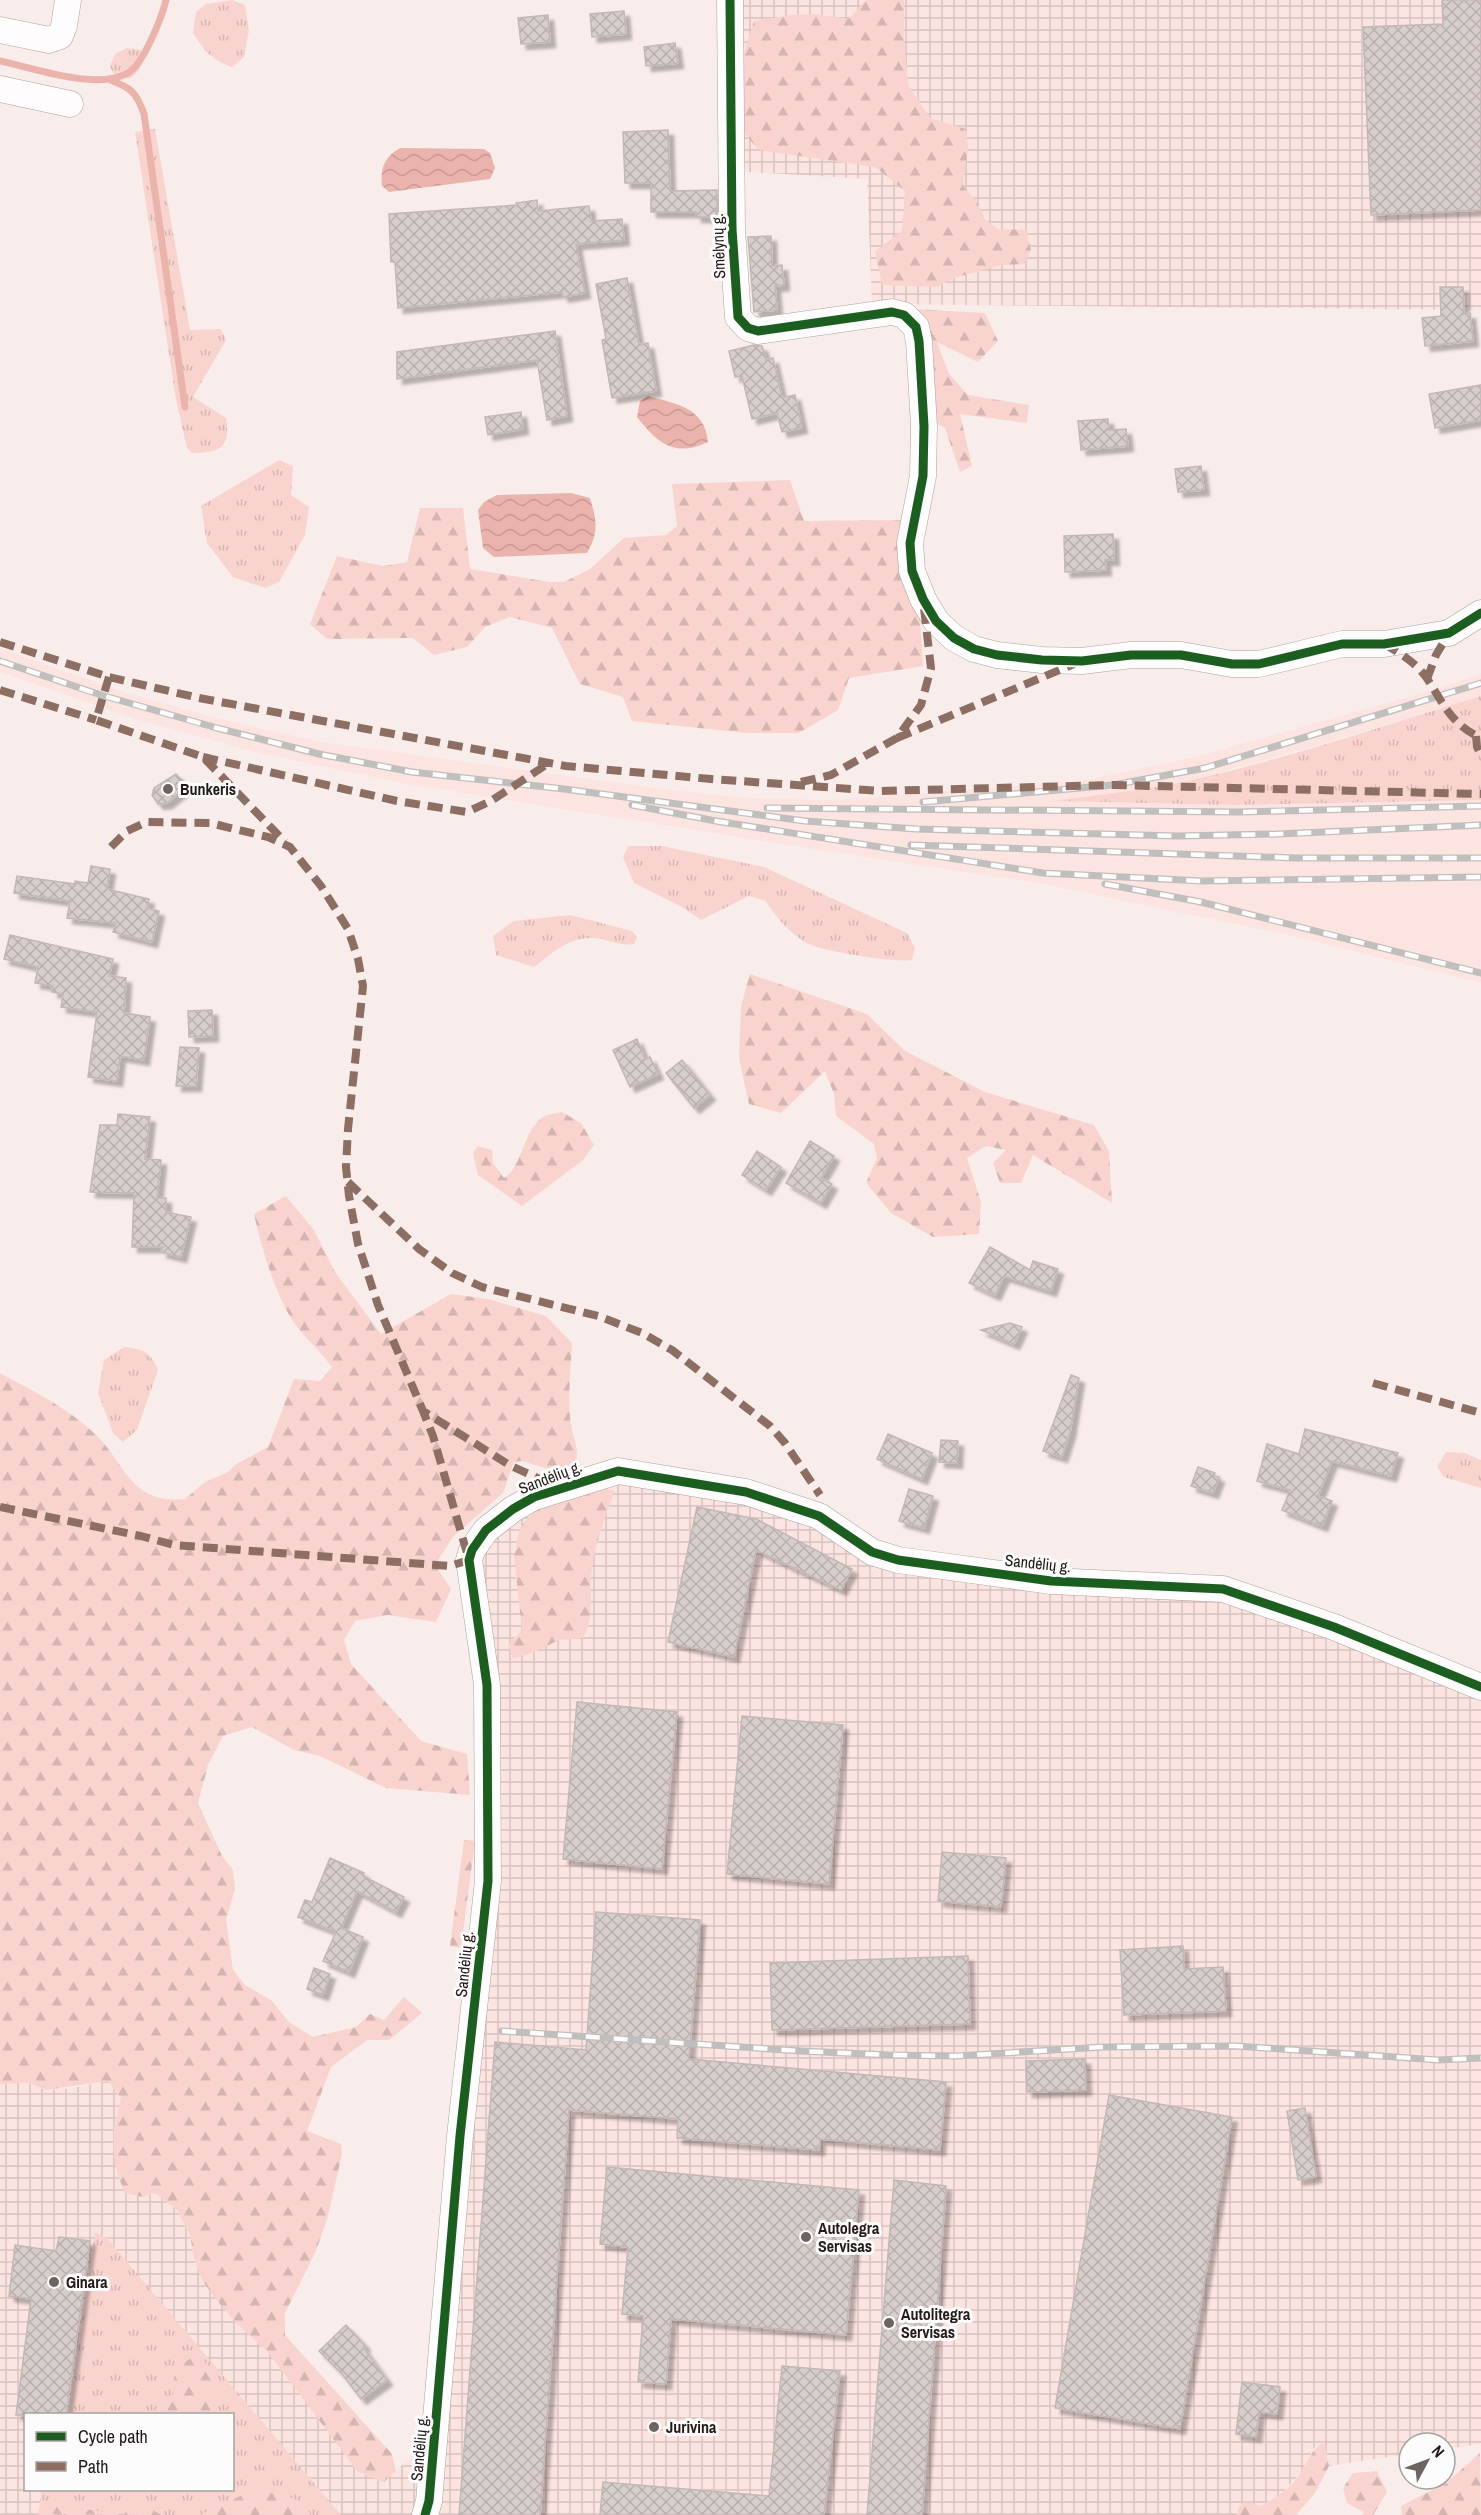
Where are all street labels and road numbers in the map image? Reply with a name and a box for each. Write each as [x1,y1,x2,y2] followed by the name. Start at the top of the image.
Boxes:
[706,213,730,279] street label: Smėlynų g.
[515,1455,585,1499] street label: Sandėlių g.
[1004,1549,1072,1577] street label: Sandėlių g.
[450,1930,478,1998] street label: Sandėlių g.
[405,2414,433,2482] street label: Sandėlių g.

